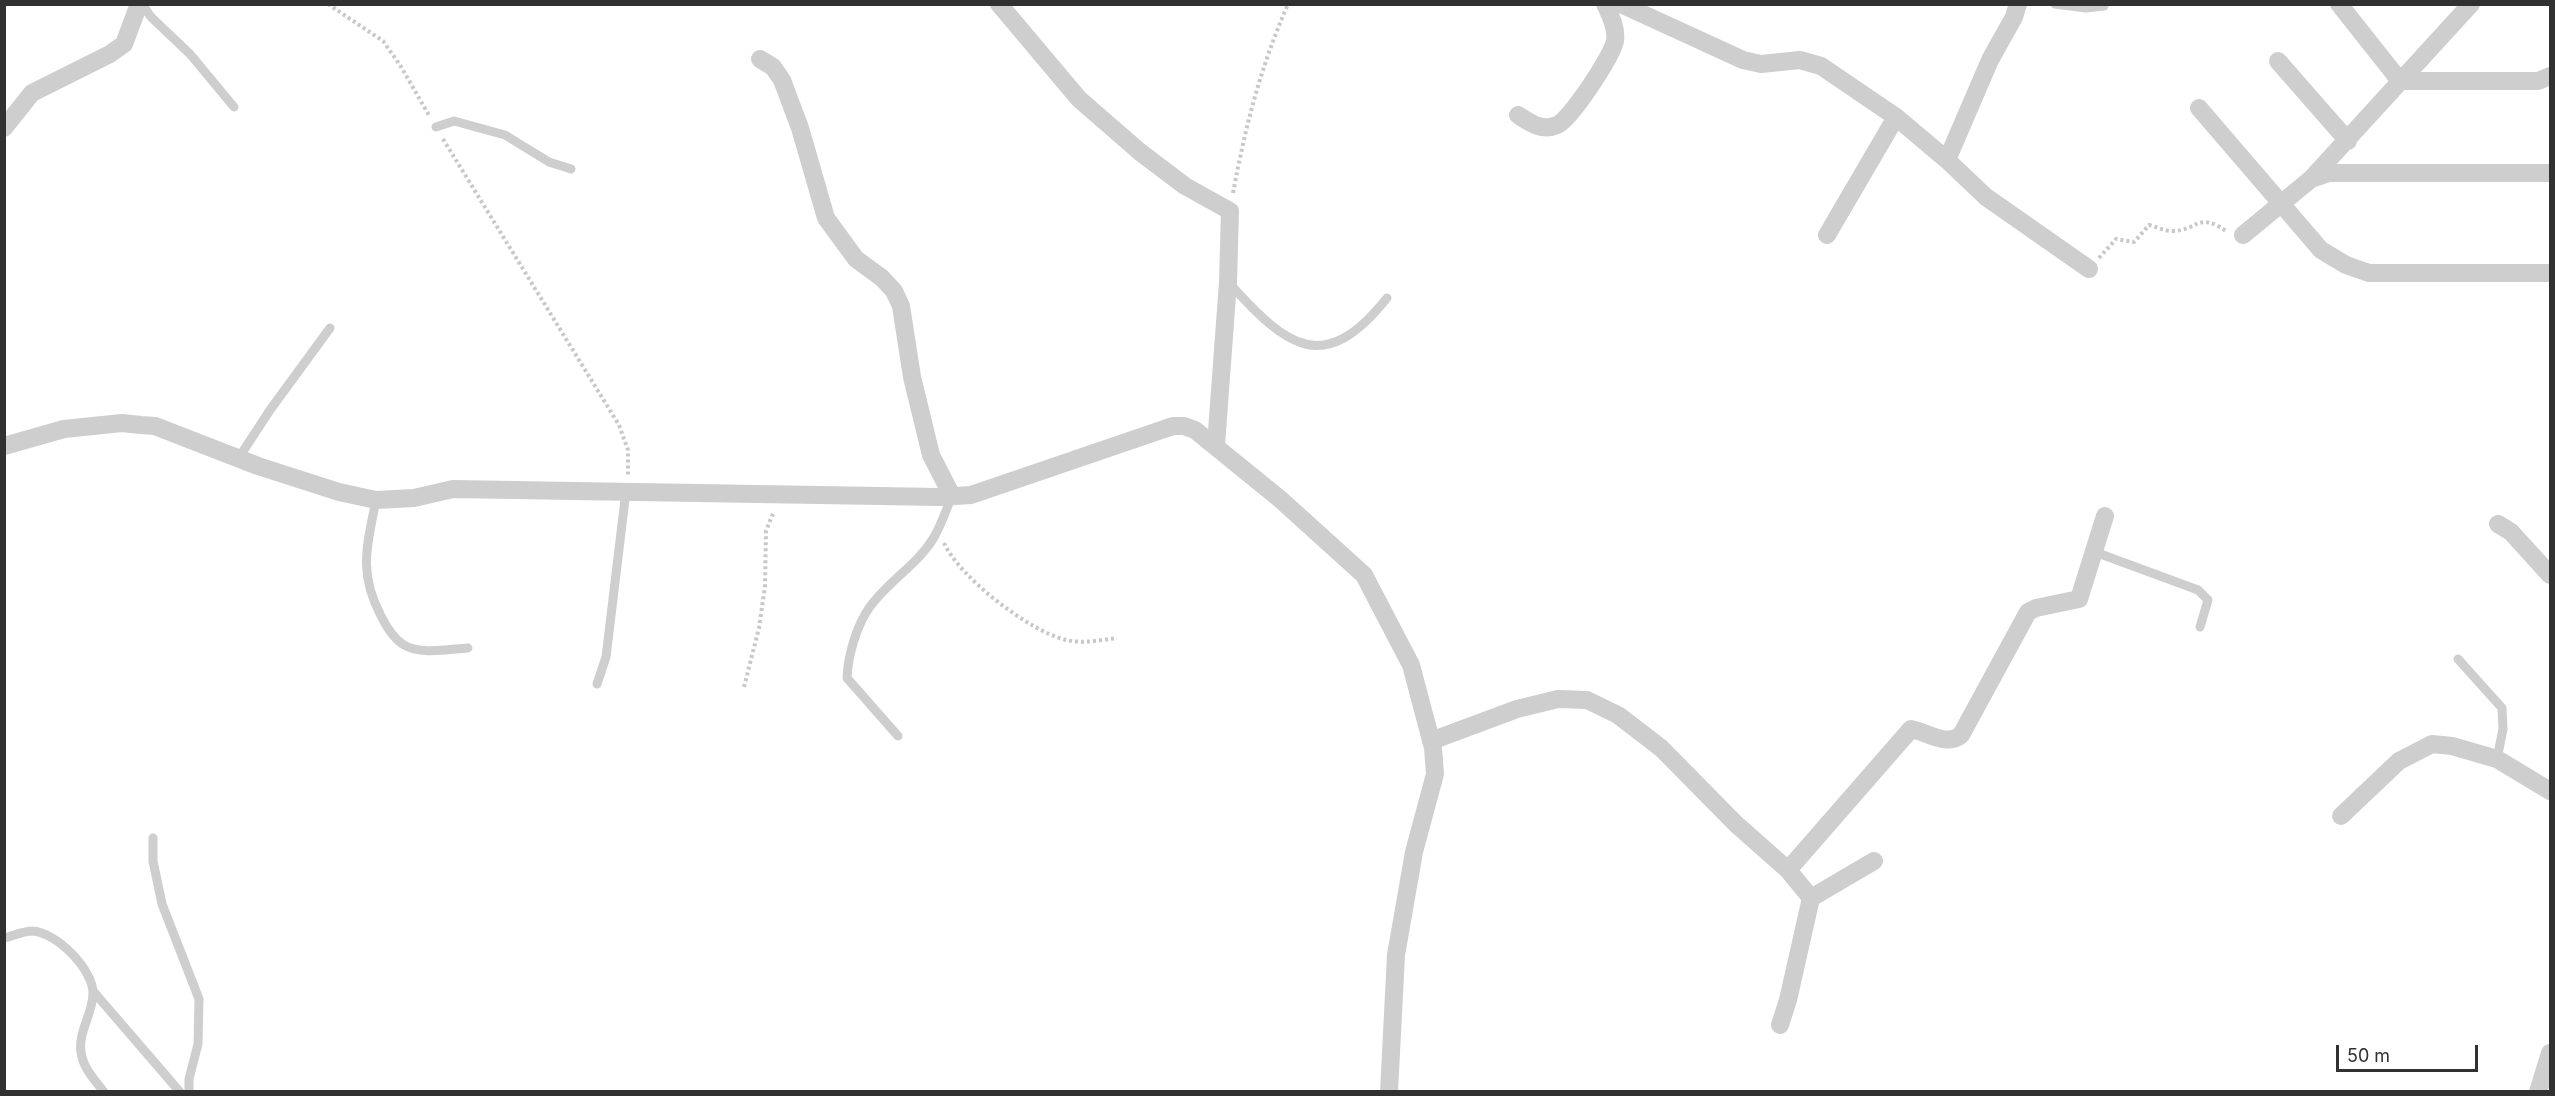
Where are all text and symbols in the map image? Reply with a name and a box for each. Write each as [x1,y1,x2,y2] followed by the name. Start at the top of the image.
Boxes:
[2339,1033,2482,1071] scale bar
[2347,1045,2390,1066] text: 50 m

